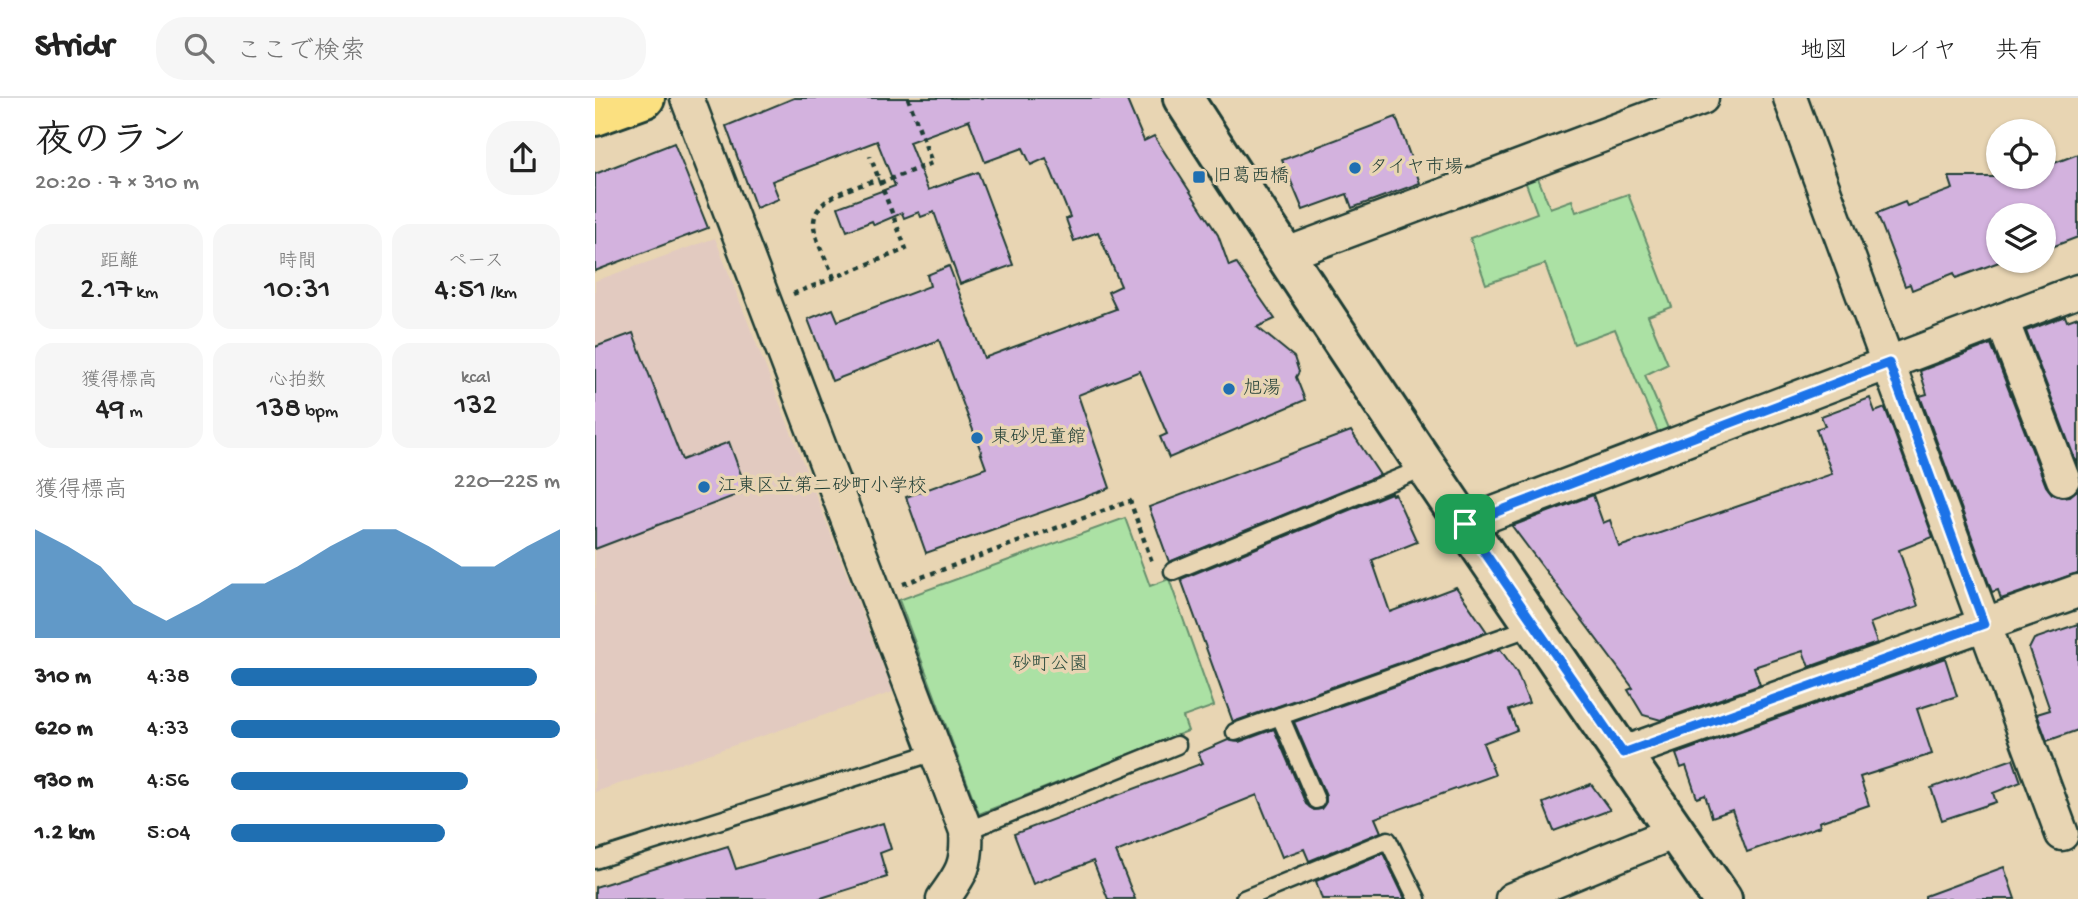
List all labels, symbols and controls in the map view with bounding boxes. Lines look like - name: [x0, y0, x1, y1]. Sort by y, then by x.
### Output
- search box: [156, 17, 646, 80]
- text: Stridr: [35, 29, 114, 67]
- icon: search: [180, 29, 218, 67]
- text: ここで検索: [236, 38, 366, 69]
- text: 地図: [1800, 38, 1848, 67]
- text: レイヤ: [1886, 38, 1957, 67]
- text: 共有: [1995, 38, 2043, 67]
- map controls: [1986, 119, 2056, 273]
- button: locate: [1986, 119, 2056, 189]
- button: share: [486, 121, 560, 195]
- text: 夜のラン: [35, 122, 187, 166]
- place label: タイヤ市場: [1369, 156, 1463, 180]
- marker: タイヤ市場: [1347, 160, 1363, 176]
- place label: 旧葛西橋: [1213, 165, 1289, 189]
- marker: 旧葛西橋: [1191, 169, 1207, 185]
- text: 20:20 · 7 × 310 m: [35, 170, 199, 197]
- button: layers: [1986, 203, 2056, 273]
- text: 距離: [100, 251, 138, 274]
- text: 時間: [278, 251, 317, 274]
- text: ペース: [448, 251, 504, 274]
- text: 2.17: [80, 274, 132, 309]
- text: 10:31: [264, 274, 331, 309]
- text: 4:51: [435, 274, 486, 309]
- text: km: [132, 282, 158, 305]
- text: /km: [486, 282, 517, 305]
- text: kcal: [461, 367, 491, 390]
- text: 獲得標高: [81, 370, 157, 393]
- text: 心拍数: [269, 370, 326, 393]
- place label: 旭湯: [1243, 378, 1281, 401]
- marker: 旭湯: [1221, 381, 1237, 397]
- text: 132: [455, 390, 497, 425]
- text: 49: [96, 393, 125, 428]
- text: 138: [257, 393, 301, 428]
- text: m: [125, 401, 143, 424]
- text: bpm: [301, 401, 338, 424]
- place label: 東砂児童館: [991, 426, 1086, 450]
- marker: 東砂児童館: [969, 430, 985, 446]
- text: 220–225 m: [454, 469, 560, 496]
- place label: 江東区立第二砂町小学校: [718, 475, 927, 499]
- text: 獲得標高: [35, 478, 127, 505]
- marker: 江東区立第二砂町小学校: [696, 479, 712, 495]
- pin: [1435, 494, 1495, 554]
- icon: arrive: [1446, 505, 1484, 543]
- park label: 砂町公園: [1012, 653, 1088, 677]
- text: 310 m: [35, 664, 91, 691]
- text: 4:38: [147, 664, 190, 691]
- text: 620 m: [35, 716, 93, 743]
- text: 4:33: [147, 716, 189, 743]
- text: 930 m: [35, 768, 93, 795]
- text: 4:56: [147, 768, 189, 795]
- text: 1.2 km: [35, 820, 95, 847]
- text: 5:04: [147, 820, 190, 847]

